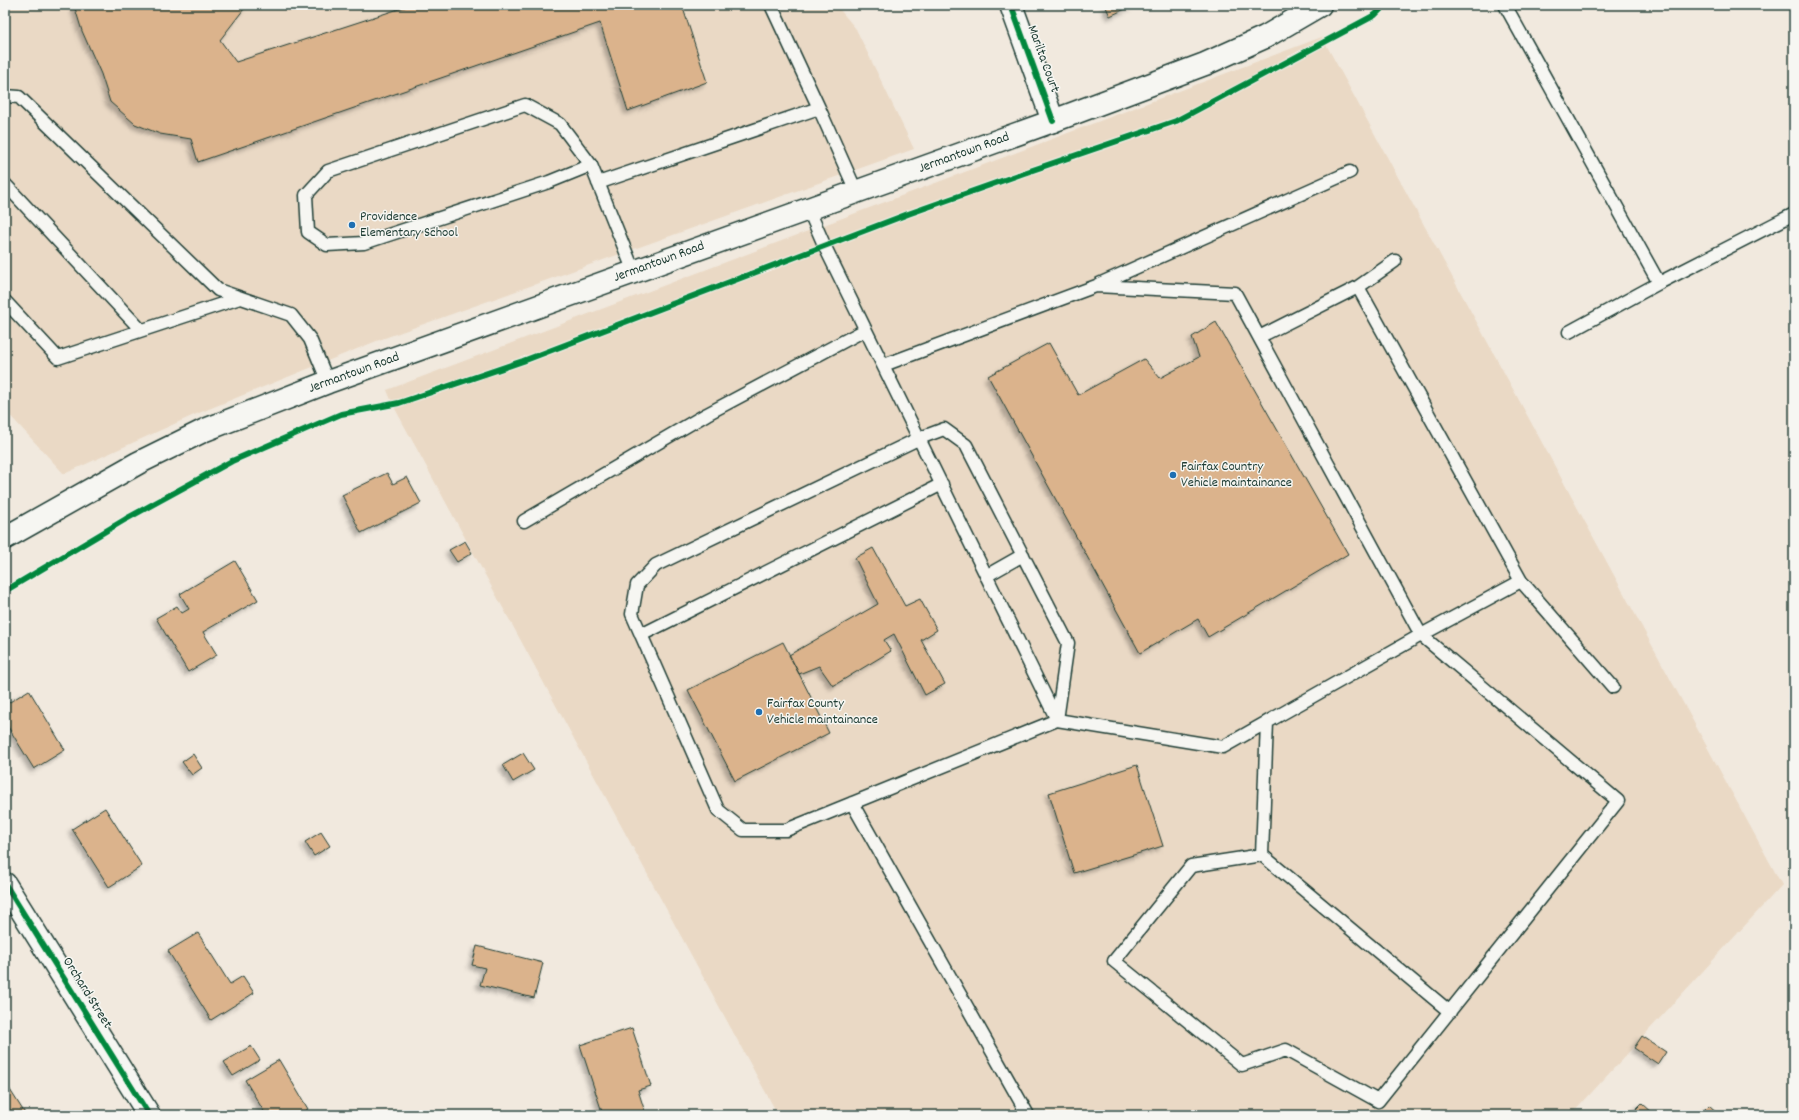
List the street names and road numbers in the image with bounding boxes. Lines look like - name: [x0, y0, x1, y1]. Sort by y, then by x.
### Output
- street label: Marilta Court: [1022, 23, 1064, 95]
- street label: Jermantown Road: [916, 127, 1012, 179]
- street label: Jermantown Road: [611, 236, 707, 288]
- street label: Jermantown Road: [306, 347, 402, 399]
- street label: Orchard Street: [57, 953, 117, 1033]

